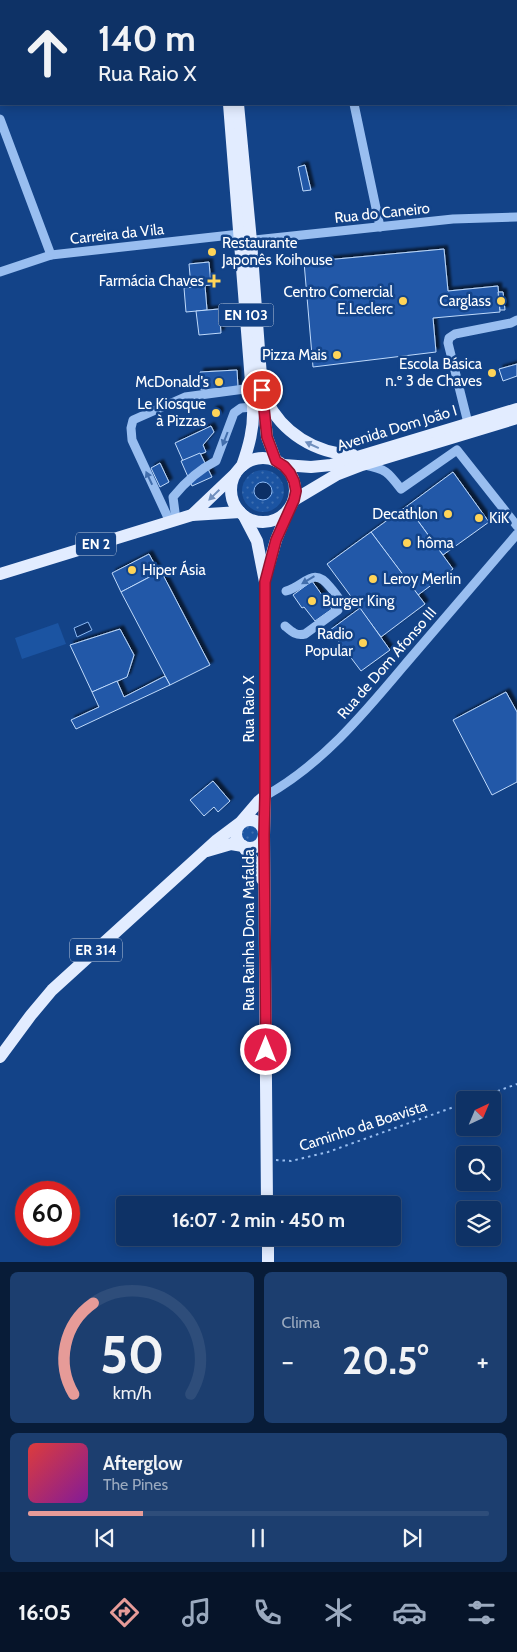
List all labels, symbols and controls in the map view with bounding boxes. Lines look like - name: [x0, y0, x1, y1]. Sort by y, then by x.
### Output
- text: 140 m: [98, 17, 196, 60]
- icon: ahead: [15, 20, 80, 85]
- text: Rua Raio X: [98, 60, 197, 87]
- street label: Rua do Caneiro: [333, 199, 431, 227]
- street label: Carreira da Vila: [69, 220, 166, 248]
- place label: Restaurante Japonês Koihouse: [221, 234, 333, 269]
- marker: Restaurante Japonês Koihouse: [206, 246, 218, 258]
- place label: Farmácia Chaves: [99, 272, 204, 290]
- marker: Farmácia Chaves: [208, 275, 220, 287]
- place label: Centro Comercial E.Leclerc: [283, 283, 393, 318]
- place label: Carglass: [439, 292, 491, 310]
- marker: Centro Comercial E.Leclerc: [397, 295, 409, 307]
- marker: Carglass: [495, 295, 507, 307]
- road number: EN 103: [218, 304, 274, 326]
- place label: Pizza Mais: [262, 346, 327, 364]
- marker: Pizza Mais: [331, 349, 343, 361]
- place label: Escola Básica n.º 3 de Chaves: [385, 355, 483, 390]
- marker: Escola Básica n.º 3 de Chaves: [486, 367, 498, 379]
- pin: [241, 369, 283, 411]
- place label: McDonald's: [135, 373, 209, 391]
- marker: McDonald's: [213, 376, 225, 388]
- icon: arrive: [248, 376, 276, 404]
- place label: Le Kiosque à Pizzas: [137, 395, 206, 430]
- street label: Avenida Dom João I: [335, 401, 459, 455]
- marker: Le Kiosque à Pizzas: [210, 407, 222, 419]
- one-way arrow: [220, 432, 228, 446]
- one-way arrow: [305, 441, 319, 449]
- one-way arrow: [145, 471, 153, 485]
- one-way arrow: [208, 489, 220, 501]
- place label: Decathlon: [372, 505, 438, 523]
- marker: Decathlon: [442, 508, 454, 520]
- place label: KiK: [489, 509, 510, 527]
- marker: KiK: [473, 512, 485, 524]
- road number: EN 2: [76, 532, 116, 556]
- place label: hôma: [417, 534, 455, 552]
- marker: hôma: [401, 537, 413, 549]
- place label: Hiper Ásia: [142, 560, 206, 579]
- marker: Hiper Ásia: [126, 564, 138, 576]
- place label: Leroy Merlin: [383, 570, 461, 588]
- marker: Leroy Merlin: [367, 573, 379, 585]
- one-way arrow: [302, 576, 315, 585]
- place label: Burger King: [322, 592, 395, 610]
- marker: Burger King: [306, 595, 318, 607]
- street label: Rua de Dom Afonso III: [334, 603, 440, 723]
- place label: Radio Popular: [305, 625, 353, 660]
- marker: Radio Popular: [357, 637, 369, 649]
- street label: Rua Raio X: [240, 675, 258, 743]
- street label: Rua Rainha Dona Mafalda: [240, 848, 258, 1011]
- road number: ER 314: [70, 938, 122, 962]
- position arrow: [239, 1023, 291, 1075]
- north arrow: [456, 1091, 501, 1136]
- map controls: [456, 1091, 501, 1246]
- street label: Caminho da Boavista: [297, 1097, 430, 1155]
- button: search: [456, 1146, 501, 1191]
- speed limit sign: 60: [15, 1181, 80, 1246]
- button: layers: [456, 1201, 501, 1246]
- text: 16:07 · 2 min · 450 m: [172, 1209, 345, 1232]
- text: Clima: [282, 1313, 320, 1332]
- text: 50: [99, 1323, 164, 1386]
- text: 20.5°: [342, 1337, 428, 1384]
- text: −: [282, 1344, 294, 1378]
- text: +: [477, 1344, 489, 1378]
- text: km/h: [112, 1382, 151, 1403]
- text: Afterglow: [103, 1452, 183, 1475]
- text: The Pines: [103, 1475, 168, 1494]
- icon: previous: [91, 1524, 119, 1552]
- icon: pause: [244, 1524, 272, 1552]
- icon: next: [398, 1524, 426, 1552]
- icon: directions: [107, 1595, 142, 1630]
- icon: music: [179, 1595, 214, 1630]
- icon: phone: [250, 1595, 285, 1630]
- icon: climate: [321, 1595, 356, 1630]
- icon: car: [392, 1595, 427, 1630]
- icon: filters: [464, 1595, 499, 1630]
- text: 16:05: [18, 1599, 71, 1626]

